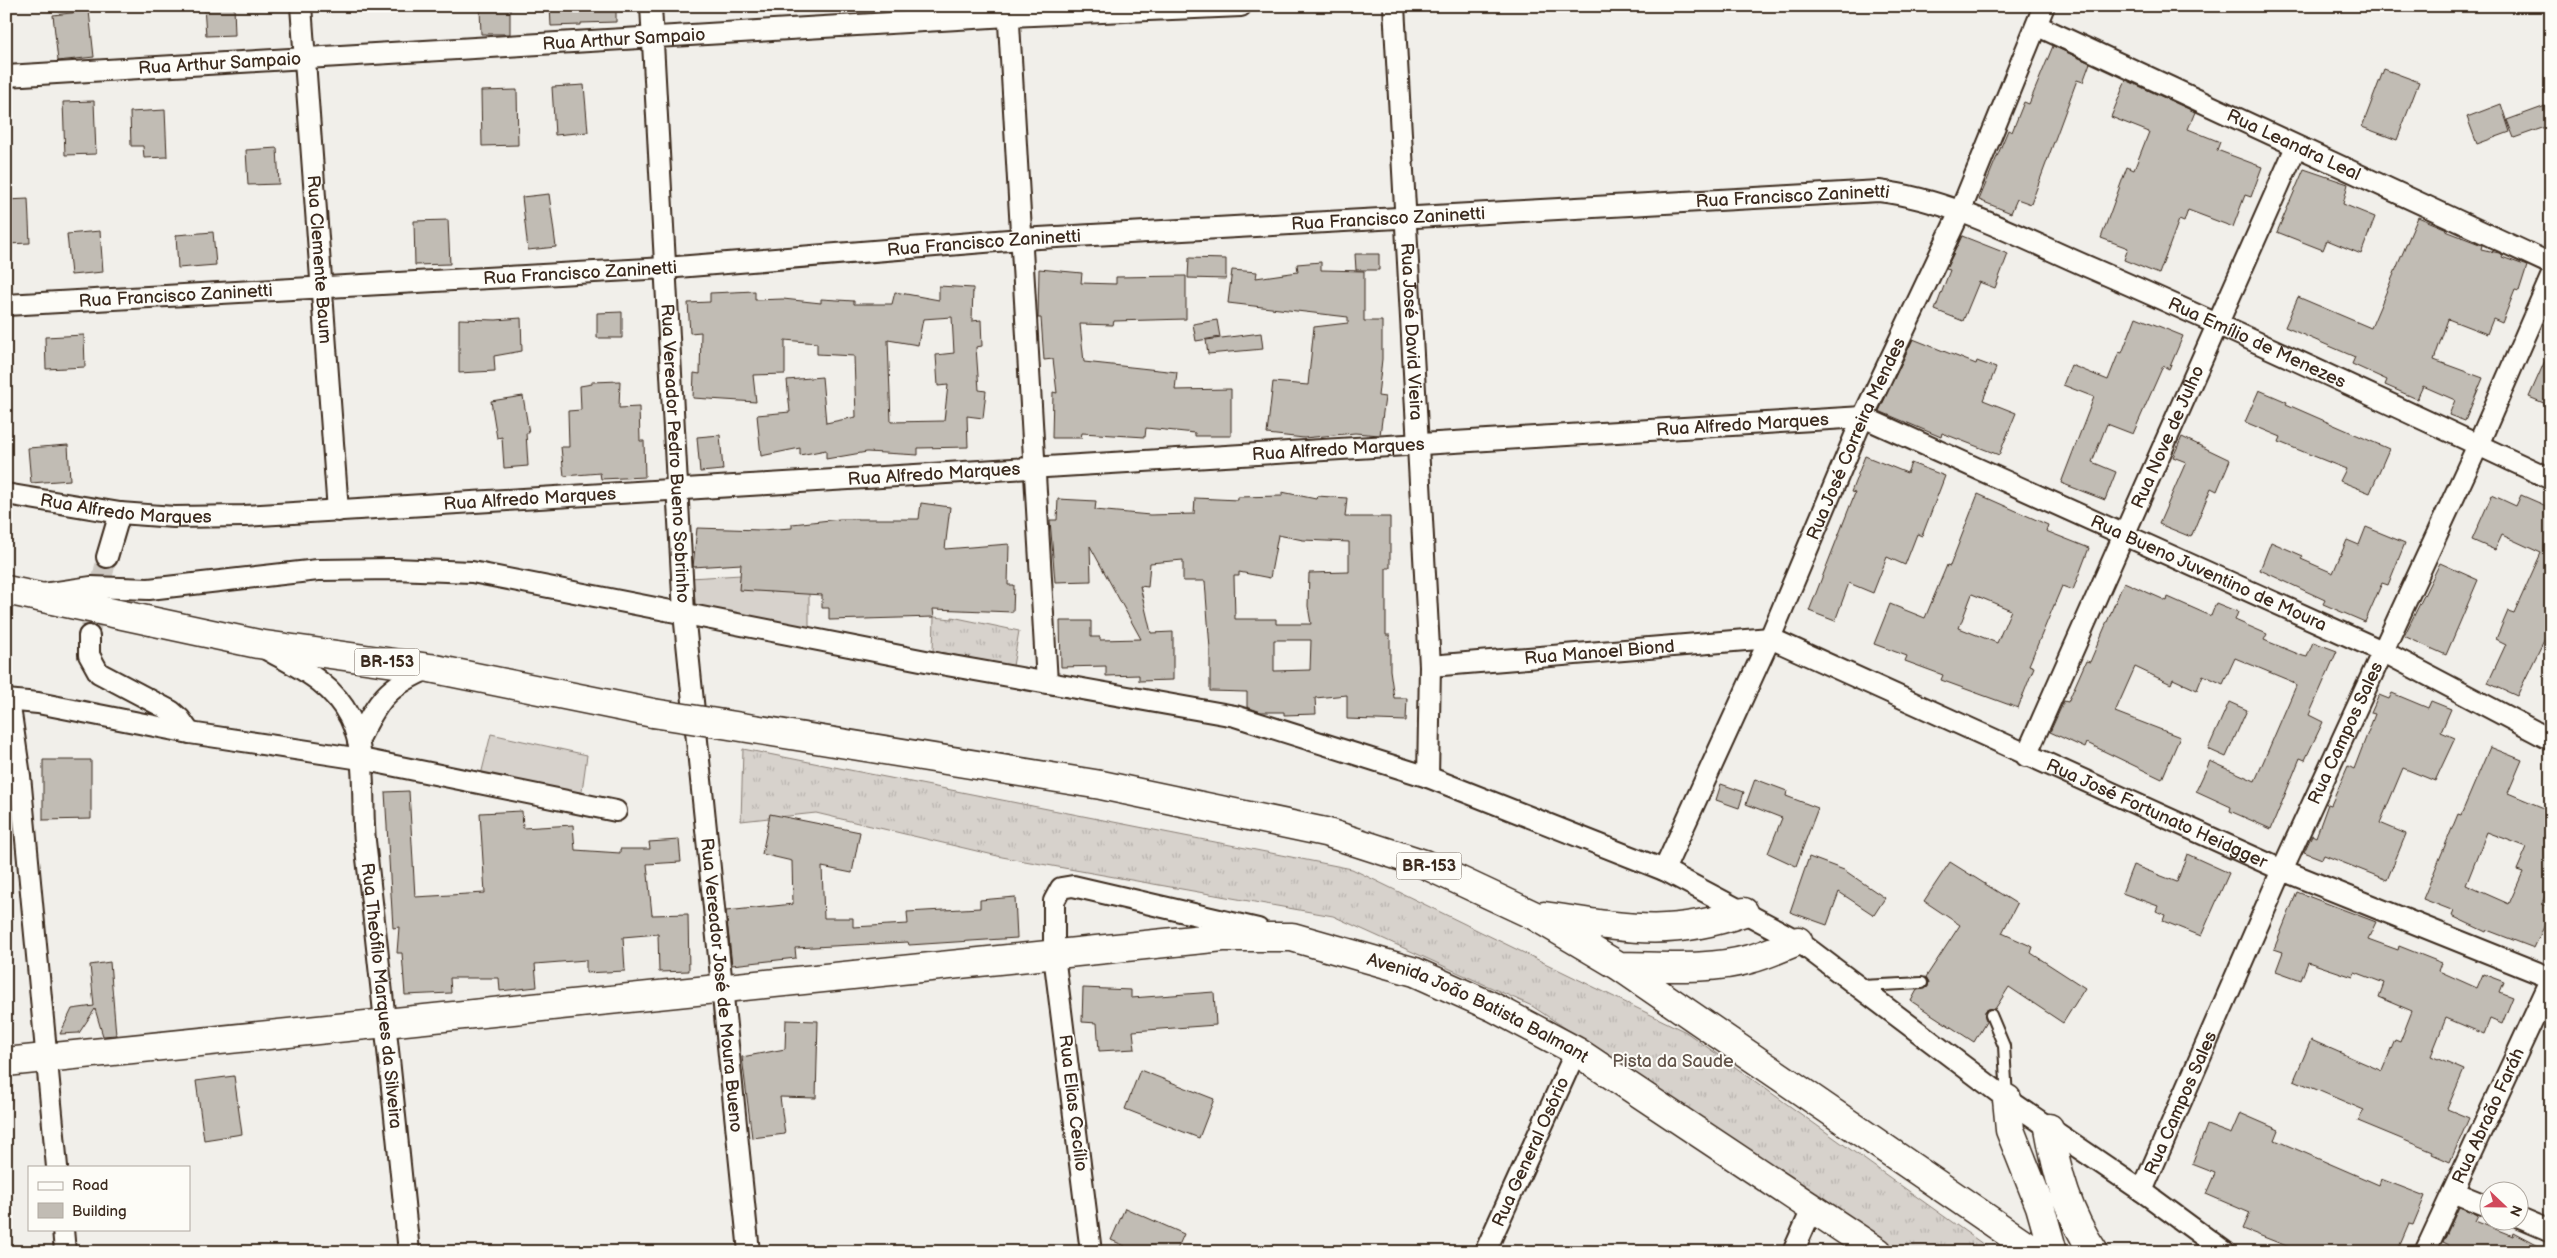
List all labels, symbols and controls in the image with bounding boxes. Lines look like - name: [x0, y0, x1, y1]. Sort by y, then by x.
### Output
- street label: Rua Arthur Sampaio: [542, 24, 706, 54]
- street label: Rua Arthur Sampaio: [138, 48, 302, 79]
- street label: Rua Leandra Leal: [2224, 105, 2364, 185]
- street label: Rua Clemente Baum: [303, 174, 336, 344]
- street label: Rua Francisco Zaninetti: [1695, 180, 1891, 212]
- street label: Rua Francisco Zaninetti: [1291, 203, 1486, 234]
- street label: Rua Francisco Zaninetti: [886, 225, 1081, 260]
- street label: Rua José David Vieira: [1396, 242, 1427, 421]
- street label: Rua Francisco Zaninetti: [483, 257, 678, 289]
- street label: Rua Francisco Zaninetti: [78, 280, 273, 311]
- street label: Rua Emílio de Menezes: [2165, 293, 2349, 392]
- street label: Rua Vereador Pedro Bueno Sobrinho: [657, 303, 694, 604]
- street label: Rua José Correira Mendes: [1802, 334, 1910, 543]
- street label: Rua Nove de Julho: [2127, 362, 2208, 512]
- street label: Rua Alfredo Marques: [1656, 409, 1829, 440]
- street label: Rua Alfredo Marques: [1251, 433, 1425, 465]
- street label: Rua Alfredo Marques: [847, 458, 1021, 490]
- street label: Rua Alfredo Marques: [443, 483, 617, 514]
- street label: Rua Alfredo Marques: [38, 489, 212, 528]
- street label: Rua Bueno Juventino de Moura: [2087, 511, 2330, 635]
- street label: Rua Manoel Biond: [1523, 635, 1675, 669]
- road number: BR-153: [354, 649, 420, 676]
- street label: Rua Campos Sales: [2303, 658, 2387, 808]
- street label: Rua José Fortunato Heidgger: [2043, 754, 2271, 873]
- street label: Rua Vereador José de Moura Bueno: [696, 837, 747, 1133]
- road number: BR-153: [1396, 852, 1462, 879]
- street label: Rua Theófilo Marques da Silveira: [357, 862, 407, 1130]
- street label: Avenida João Batista Balmant: [1365, 948, 1593, 1067]
- street label: Rua Campos Sales: [2140, 1028, 2221, 1178]
- street label: Rua Elias Cecílio: [1054, 1033, 1092, 1173]
- street label: Rua Abraão Faráh: [2448, 1045, 2529, 1187]
- park label: Pista da Saude: [1612, 1051, 1734, 1072]
- street label: Rua General Osório: [1487, 1074, 1573, 1230]
- legend: [28, 1166, 190, 1230]
- text: Road: [72, 1176, 108, 1195]
- north arrow: [2480, 1180, 2530, 1230]
- text: Building: [72, 1202, 127, 1221]
- text: N: [2506, 1203, 2525, 1219]

